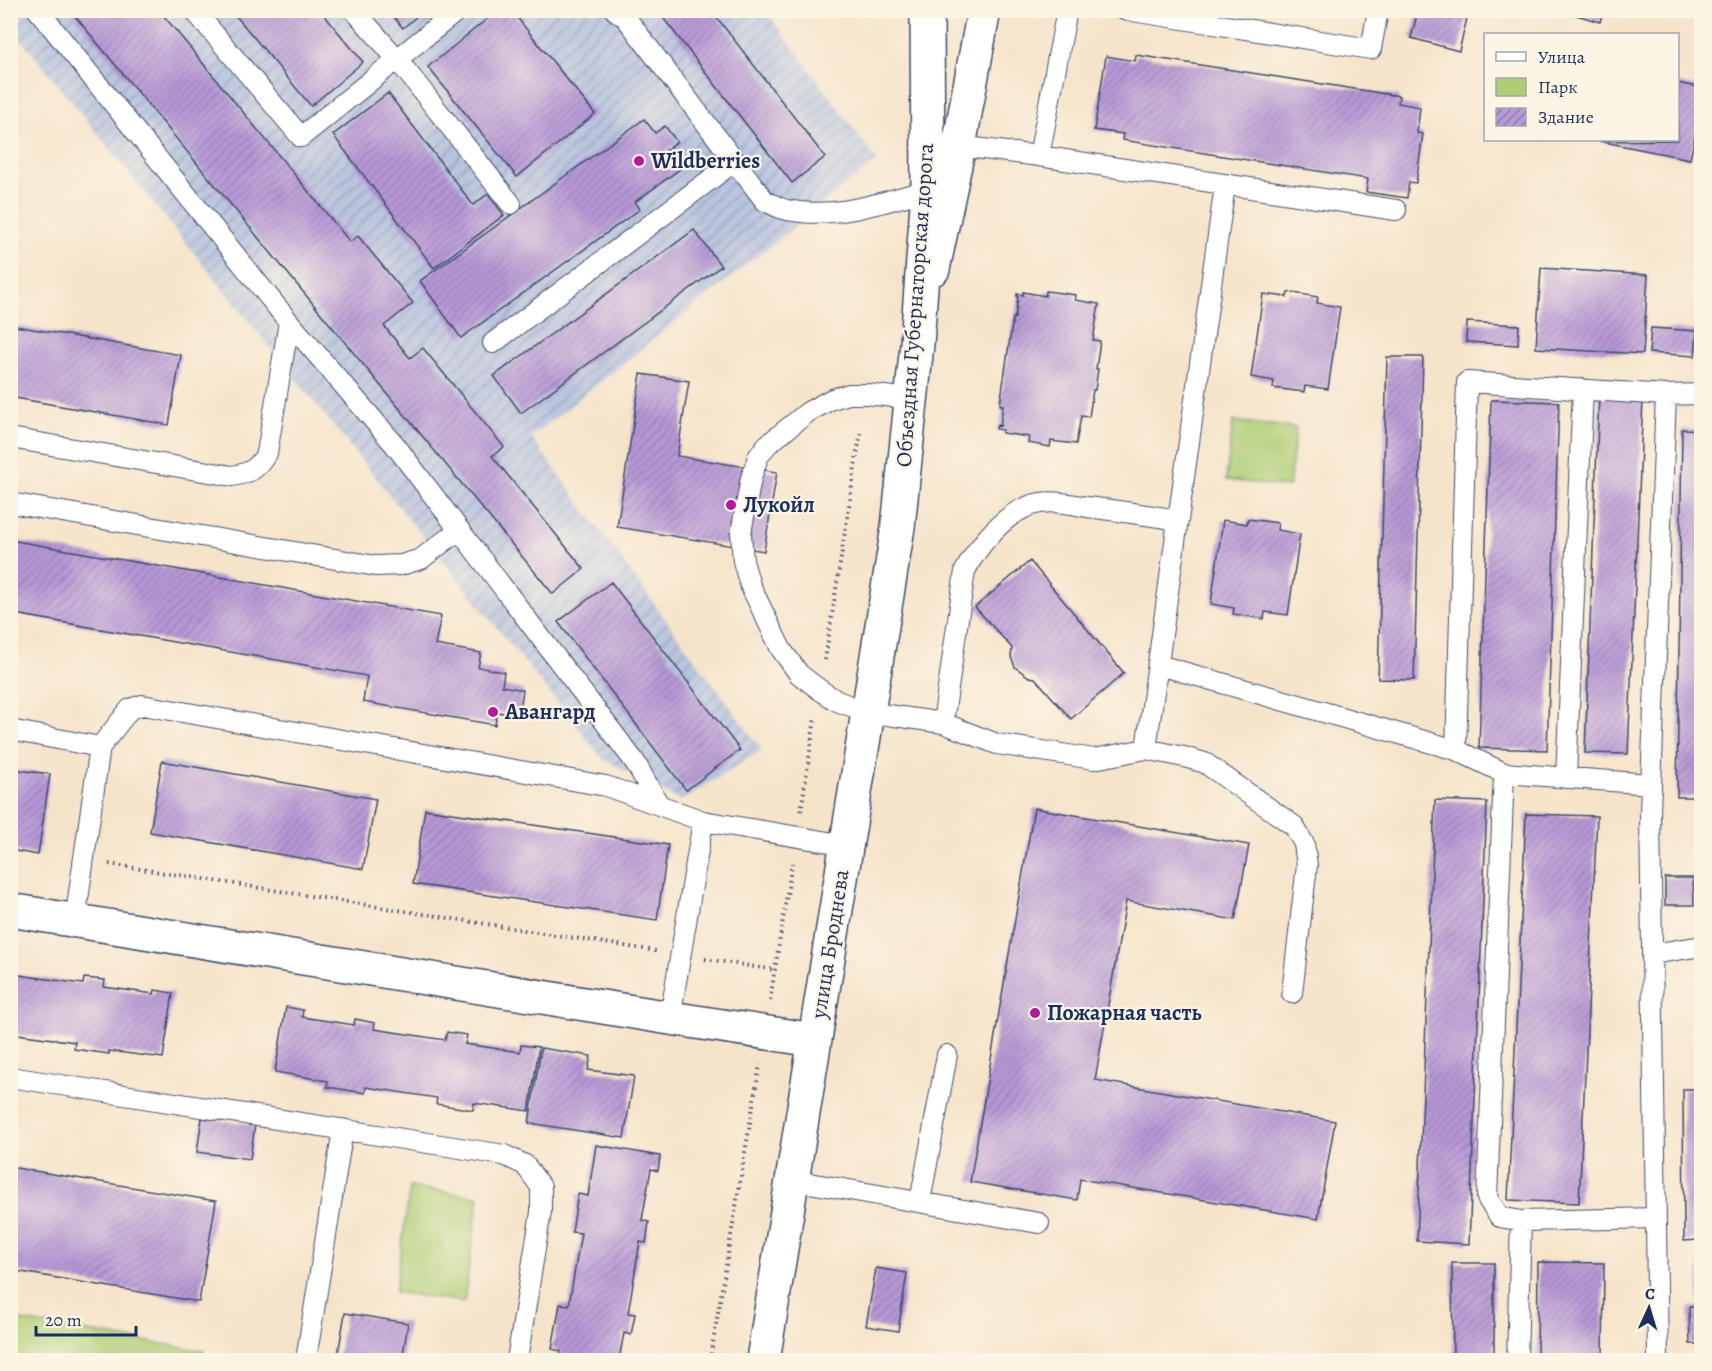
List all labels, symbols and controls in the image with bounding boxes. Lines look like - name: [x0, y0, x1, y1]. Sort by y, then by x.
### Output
- legend: [1484, 33, 1679, 141]
- text: Улица: [1538, 45, 1586, 69]
- text: Парк: [1538, 75, 1578, 99]
- text: Здание: [1538, 105, 1594, 129]
- street label: Объездная Губернаторская дорога: [889, 141, 941, 468]
- place label: Wildberries: [650, 146, 760, 176]
- marker: Wildberries: [632, 154, 646, 168]
- place label: Лукойл: [743, 490, 815, 520]
- marker: Лукойл: [724, 498, 738, 512]
- place label: Авангард: [504, 697, 596, 727]
- marker: Авангард: [486, 705, 500, 719]
- street label: улица Броднева: [803, 866, 857, 1022]
- place label: Пожарная часть: [1047, 998, 1202, 1028]
- marker: Пожарная часть: [1028, 1006, 1042, 1020]
- north arrow: [1619, 1278, 1679, 1338]
- text: С: [1644, 1283, 1656, 1305]
- scale bar: [36, 1299, 136, 1337]
- text: 20 m: [45, 1308, 82, 1332]

